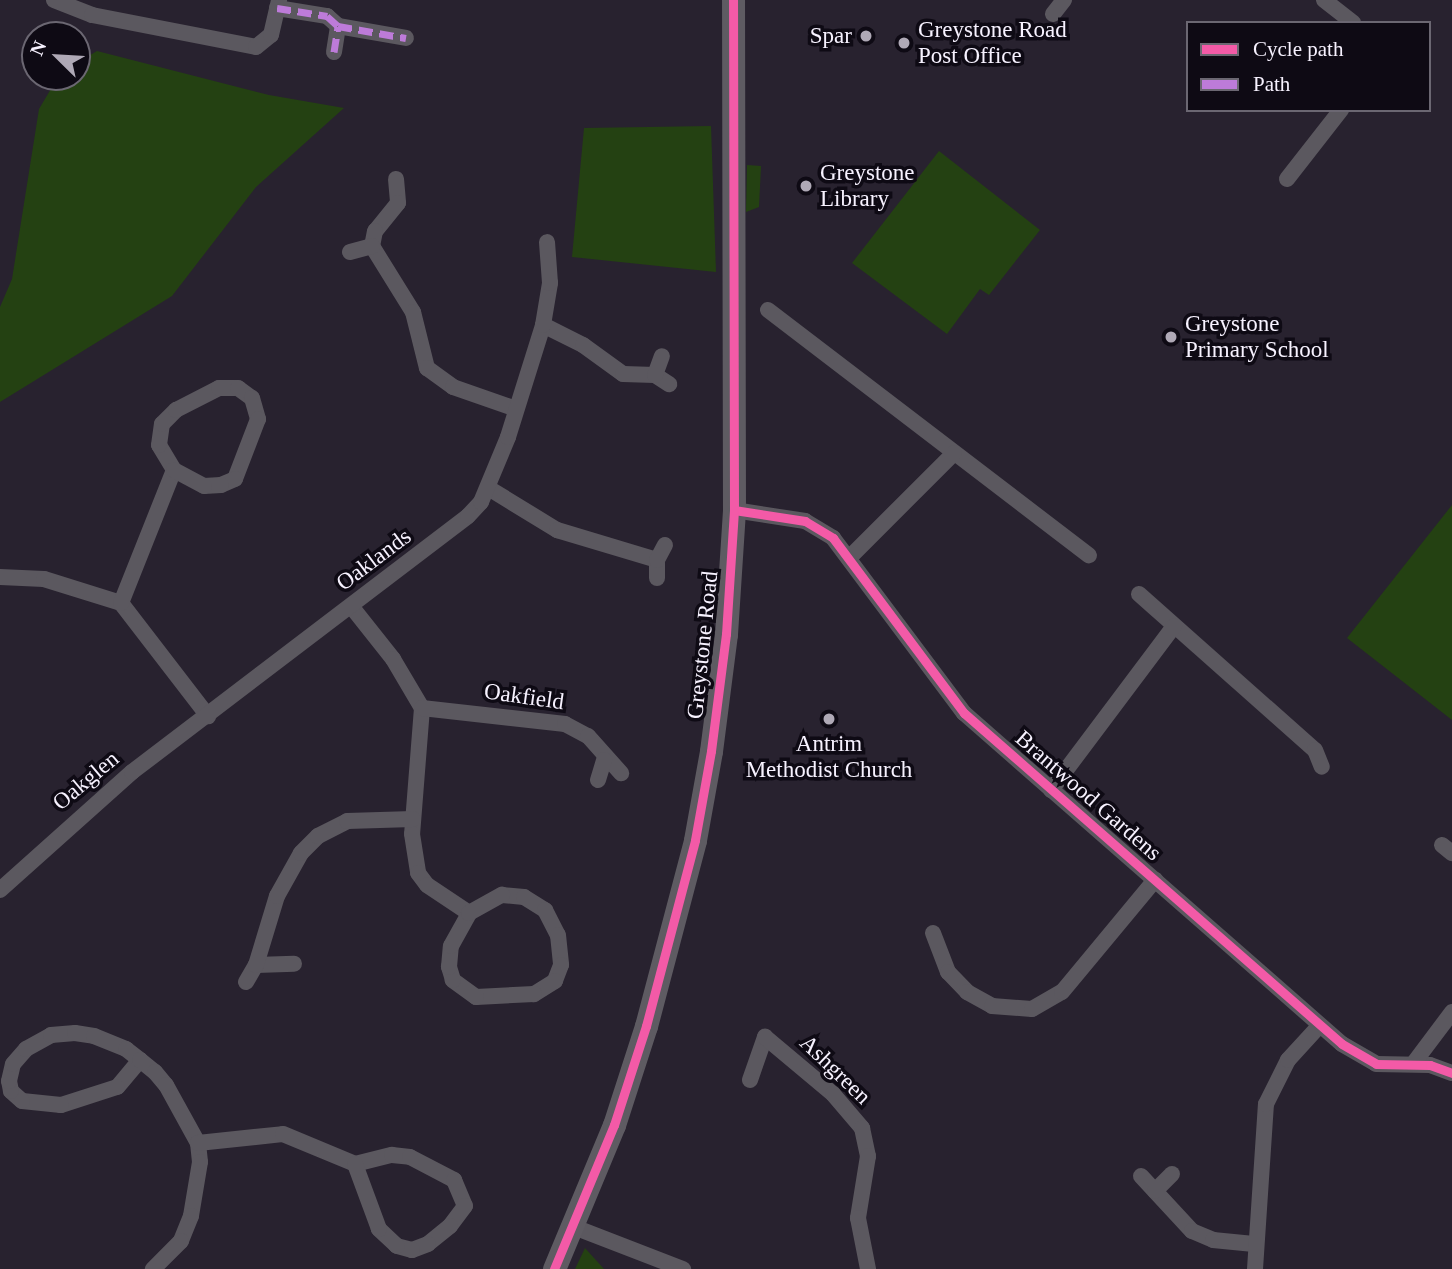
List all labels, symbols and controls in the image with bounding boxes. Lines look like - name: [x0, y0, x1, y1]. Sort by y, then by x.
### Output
- place label: Greystone Road Post Office: [918, 16, 1067, 70]
- north arrow: [21, 21, 91, 91]
- legend: [1186, 21, 1431, 112]
- place label: Spar: [810, 22, 852, 50]
- marker: Spar: [858, 28, 874, 44]
- marker: Greystone Road Post Office: [896, 35, 912, 51]
- text: Cycle path: [1253, 37, 1343, 61]
- text: N: [26, 38, 51, 59]
- text: Path: [1253, 72, 1290, 96]
- place label: Greystone Library: [820, 159, 915, 213]
- marker: Greystone Library: [798, 178, 814, 194]
- place label: Greystone Primary School: [1185, 310, 1329, 364]
- marker: Greystone Primary School: [1163, 329, 1179, 345]
- street label: Oaklands: [331, 523, 417, 597]
- street label: Greystone Road: [681, 570, 725, 720]
- street label: Oakfield: [482, 678, 566, 716]
- marker: Antrim Methodist Church: [821, 711, 837, 727]
- street label: Brantwood Gardens: [1009, 725, 1167, 867]
- place label: Antrim Methodist Church: [746, 730, 912, 784]
- street label: Oakglen: [47, 745, 125, 817]
- street label: Ashgreen: [794, 1029, 876, 1111]

